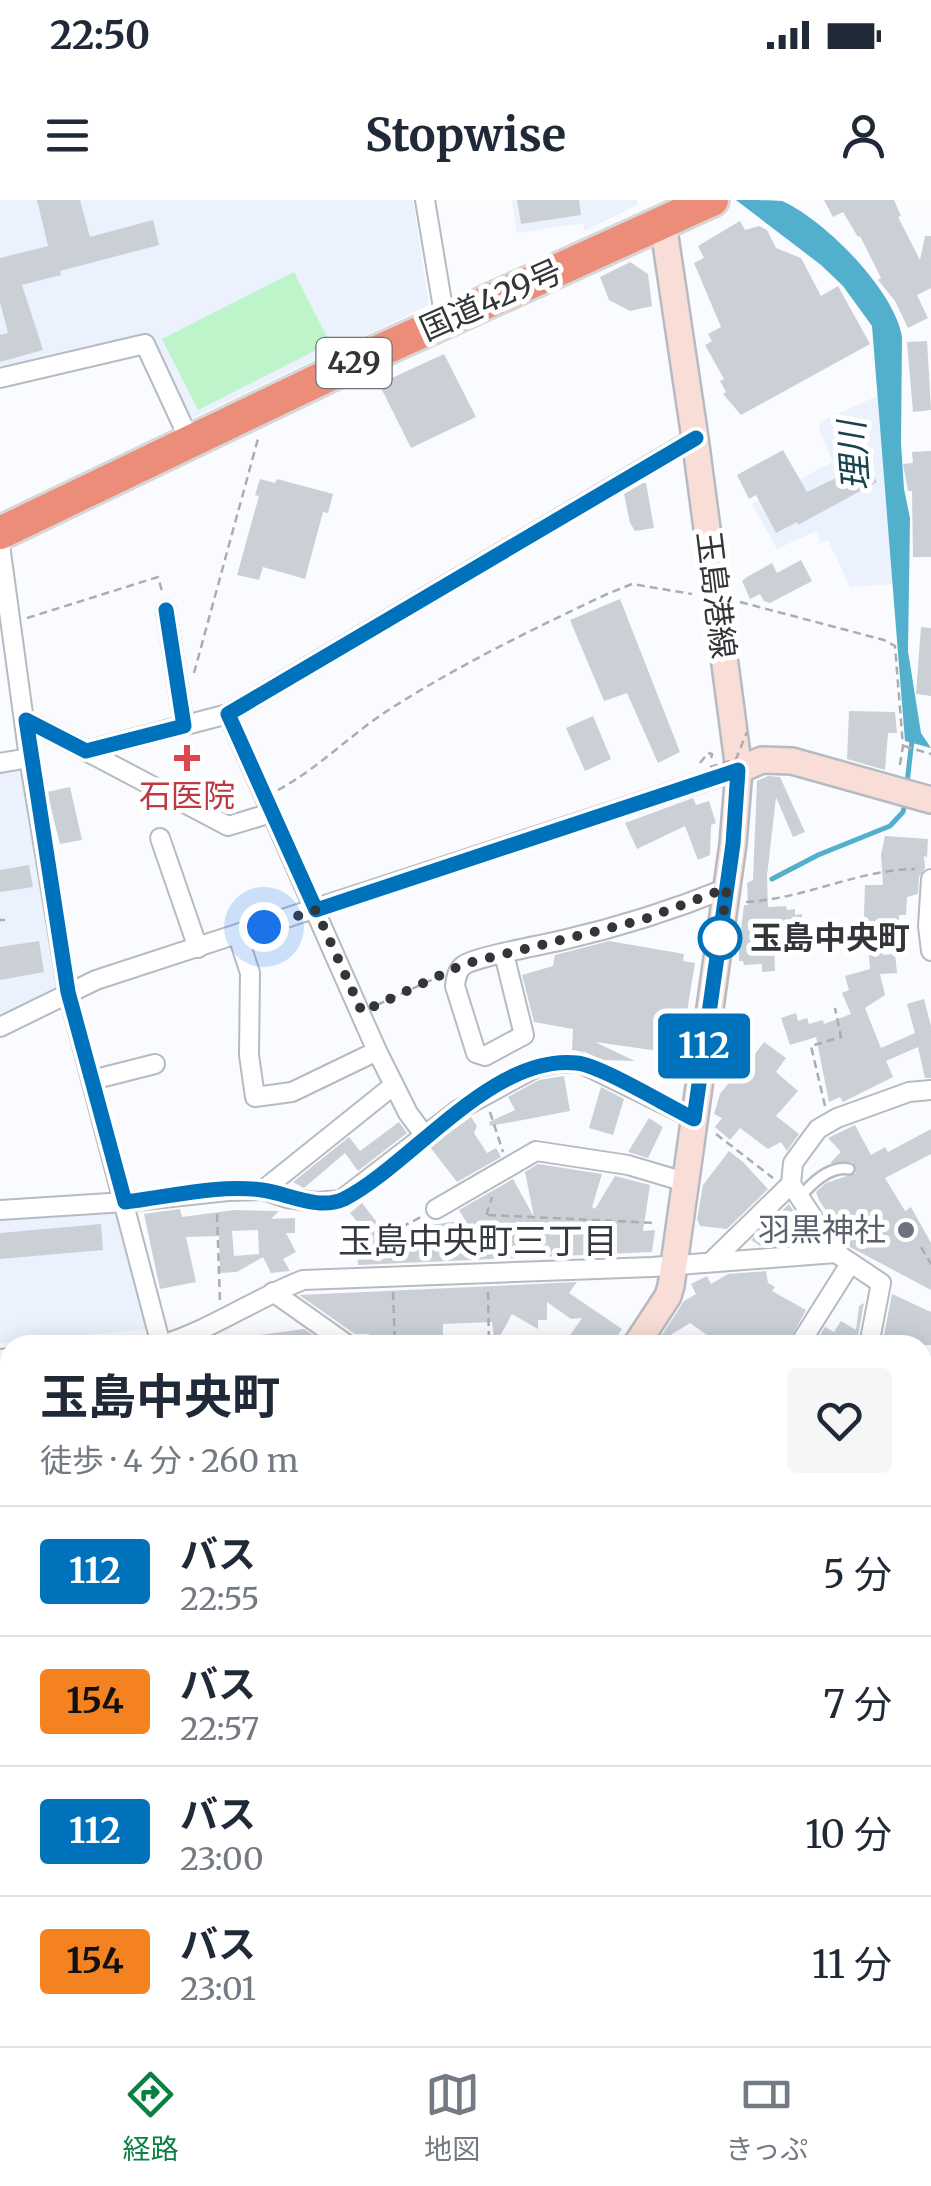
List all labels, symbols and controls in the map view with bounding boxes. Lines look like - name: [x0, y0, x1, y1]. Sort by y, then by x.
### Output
- text: 22:50: [50, 12, 150, 59]
- text: Stopwise: [365, 107, 566, 163]
- icon: menu: [40, 108, 95, 163]
- icon: person: [836, 108, 891, 163]
- street label: 国道429号: [414, 251, 568, 349]
- road number: 429: [316, 338, 392, 388]
- water label: 理川: [829, 416, 878, 492]
- street label: 玉島港線: [688, 529, 744, 661]
- marker: 石医院: [174, 745, 200, 771]
- place label: 石医院: [139, 776, 235, 816]
- your location: [239, 902, 289, 952]
- marker: 玉島中央町: [699, 917, 741, 959]
- place label: 玉島中央町: [750, 918, 910, 958]
- line badge: 112: [646, 1014, 762, 1078]
- text: 112: [678, 1024, 730, 1068]
- place label: 羽黒神社: [758, 1210, 886, 1250]
- district label: 玉島中央町三丁目: [338, 1219, 618, 1263]
- marker: 羽黒神社: [895, 1219, 917, 1241]
- text: 玉島中央町: [40, 1367, 280, 1427]
- button: heart: [787, 1368, 892, 1473]
- text: 徒歩 · 4 分 · 260 m: [40, 1441, 298, 1481]
- text: バス: [180, 1531, 256, 1578]
- text: 112: [69, 1549, 121, 1593]
- text: 5 分: [823, 1551, 892, 1598]
- text: 22:55: [180, 1579, 259, 1619]
- text: バス: [180, 1661, 256, 1708]
- text: 154: [66, 1679, 124, 1723]
- text: 7 分: [823, 1681, 892, 1728]
- text: 22:57: [180, 1709, 259, 1749]
- text: バス: [180, 1791, 256, 1838]
- text: 112: [69, 1809, 121, 1853]
- text: 10 分: [805, 1811, 892, 1858]
- text: 23:00: [180, 1839, 264, 1879]
- text: バス: [180, 1921, 256, 1968]
- text: 154: [66, 1939, 124, 1983]
- text: 11 分: [812, 1941, 892, 1988]
- text: 23:01: [180, 1969, 256, 2009]
- tab: 経路: [123, 2067, 179, 2167]
- tab: 地図: [424, 2067, 480, 2167]
- tab: きっぷ: [725, 2067, 808, 2167]

